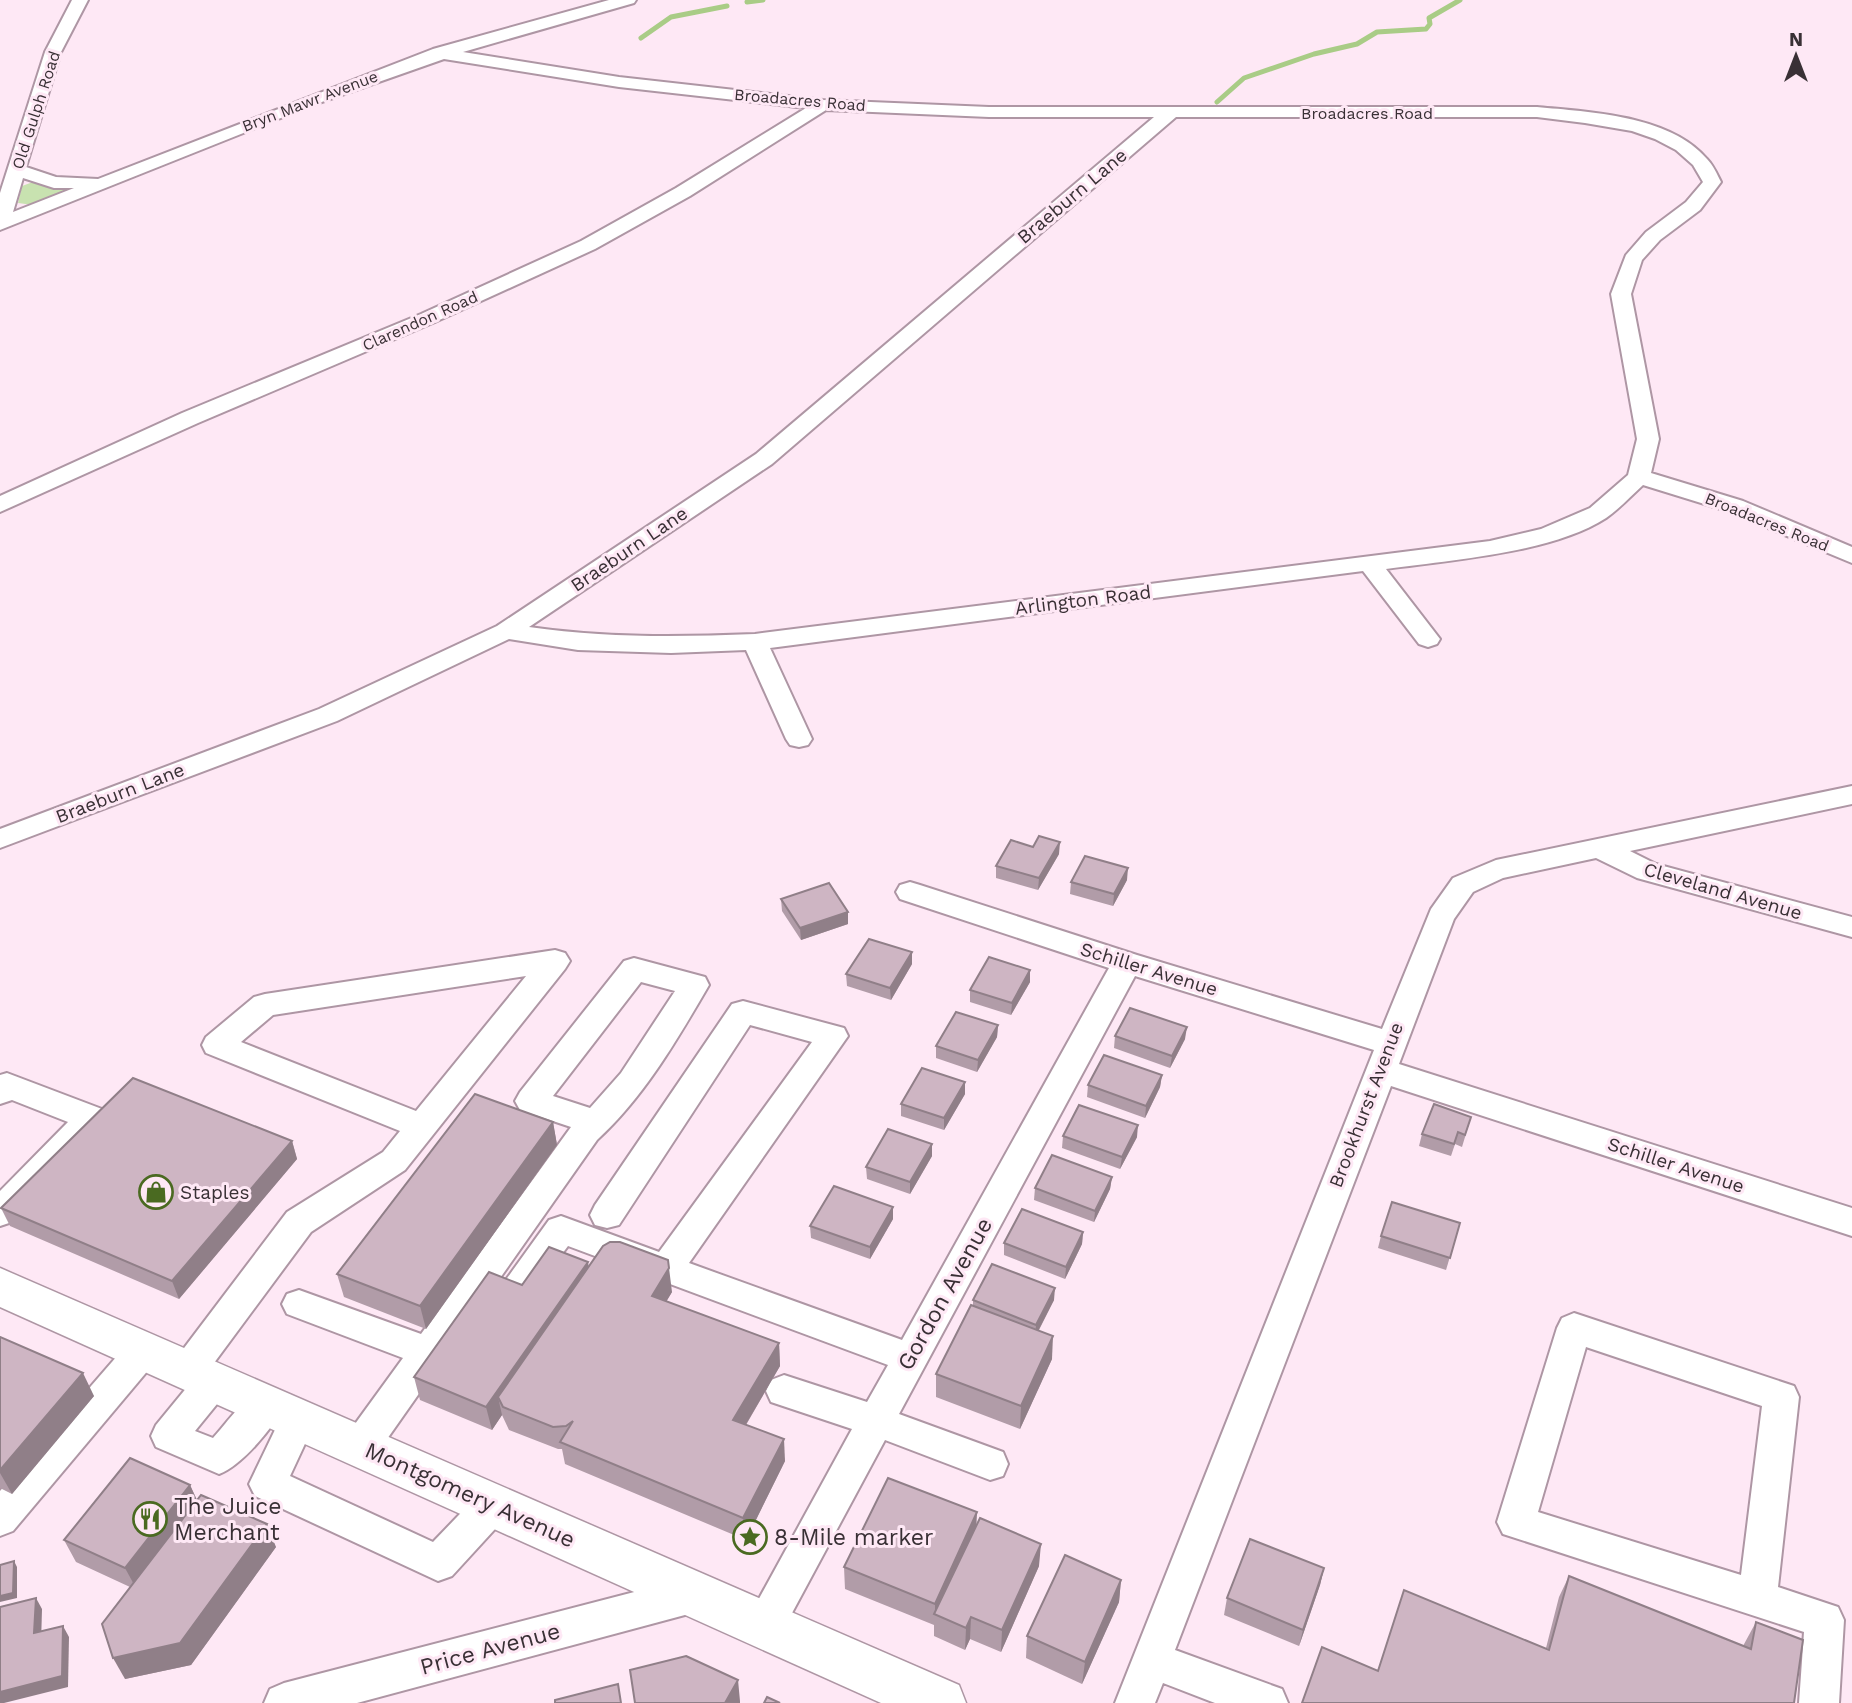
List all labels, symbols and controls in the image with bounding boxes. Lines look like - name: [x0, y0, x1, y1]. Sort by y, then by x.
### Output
- north arrow: [1761, 21, 1831, 91]
- text: N: [1789, 28, 1803, 51]
- street label: Old Gulph Road: [8, 49, 64, 171]
- street label: Bryn Mawr Avenue: [239, 66, 381, 136]
- street label: Broadacres Road: [733, 85, 867, 115]
- street label: Broadacres Road: [1301, 104, 1433, 123]
- street label: Braeburn Lane: [1012, 143, 1132, 249]
- street label: Clarendon Road: [359, 287, 481, 355]
- street label: Broadacres Road: [1702, 488, 1832, 556]
- street label: Braeburn Lane: [566, 501, 692, 597]
- street label: Arlington Road: [1014, 580, 1152, 620]
- street label: Braeburn Lane: [52, 758, 188, 828]
- street label: Cleveland Avenue: [1641, 857, 1805, 925]
- street label: Schiller Avenue: [1078, 937, 1220, 1001]
- street label: Brookhurst Avenue: [1324, 1019, 1408, 1191]
- street label: Schiller Avenue: [1605, 1132, 1747, 1198]
- shop icon: Staples: [137, 1173, 175, 1211]
- place label: Staples: [180, 1181, 250, 1204]
- street label: Gordon Avenue: [892, 1213, 998, 1375]
- street label: Montgomery Avenue: [361, 1436, 579, 1554]
- place label: The Juice Merchant: [174, 1493, 282, 1546]
- restaurant icon: The Juice Merchant: [131, 1500, 169, 1538]
- place icon: 8-Mile marker: [731, 1518, 769, 1556]
- place label: 8-Mile marker: [774, 1524, 933, 1551]
- street label: Price Avenue: [417, 1617, 563, 1681]

